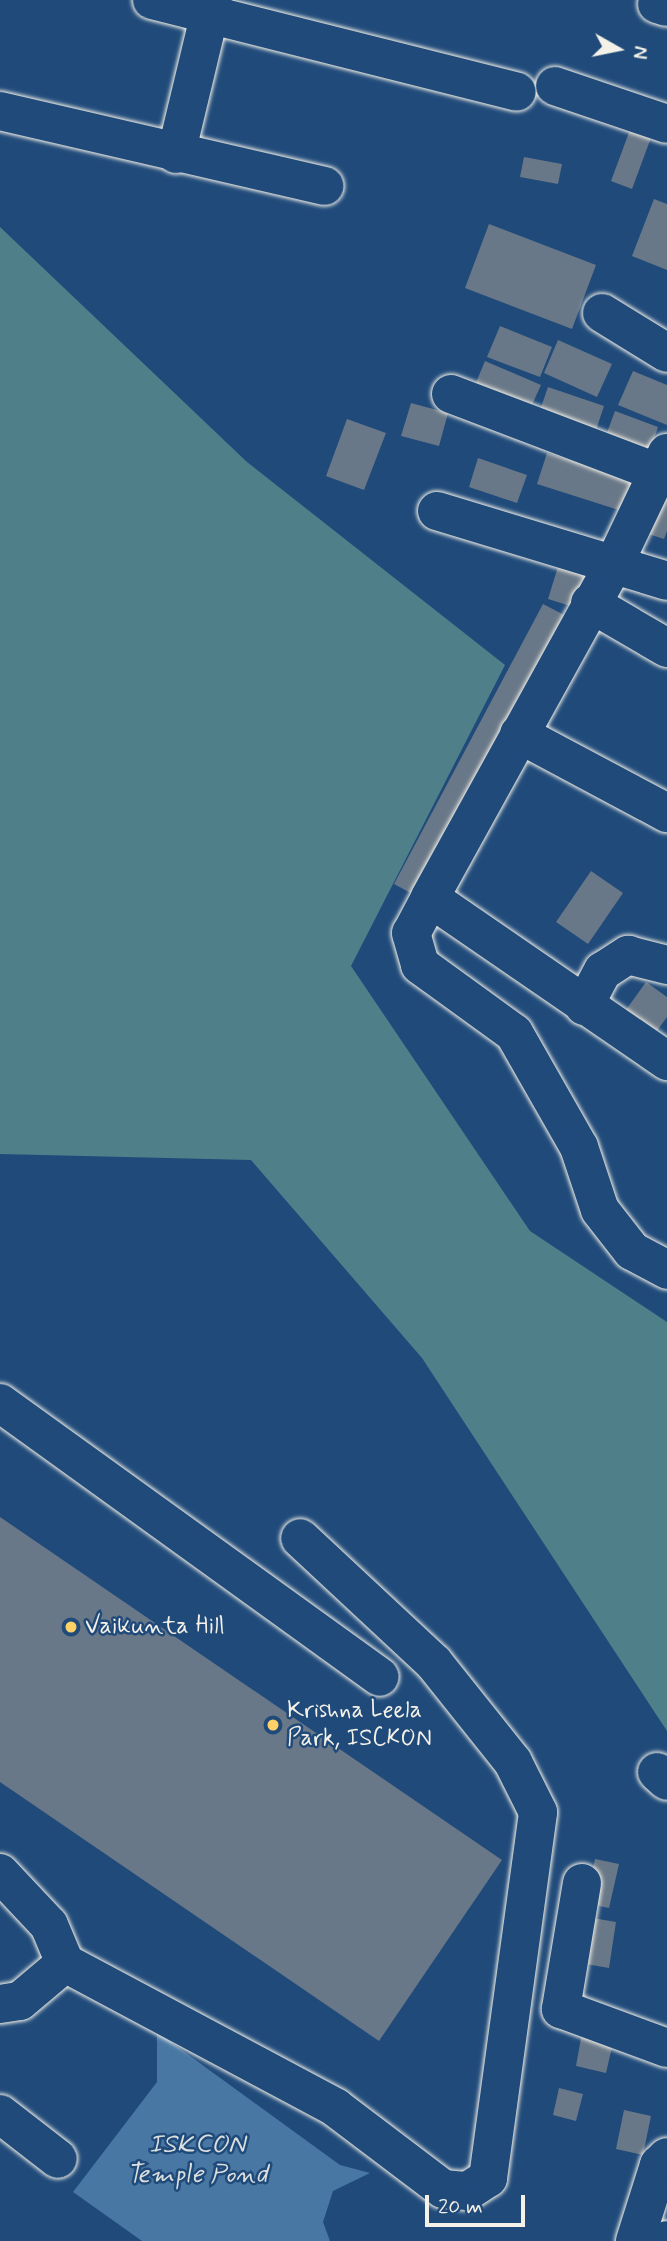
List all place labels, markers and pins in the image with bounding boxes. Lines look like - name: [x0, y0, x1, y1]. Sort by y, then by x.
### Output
- place label: Vaikunta Hill: [85, 1613, 227, 1641]
- marker: Vaikunta Hill: [63, 1619, 79, 1635]
- place label: Krishna Leela Park, ISCKON: [287, 1697, 432, 1753]
- marker: Krishna Leela Park, ISCKON: [265, 1717, 281, 1733]

